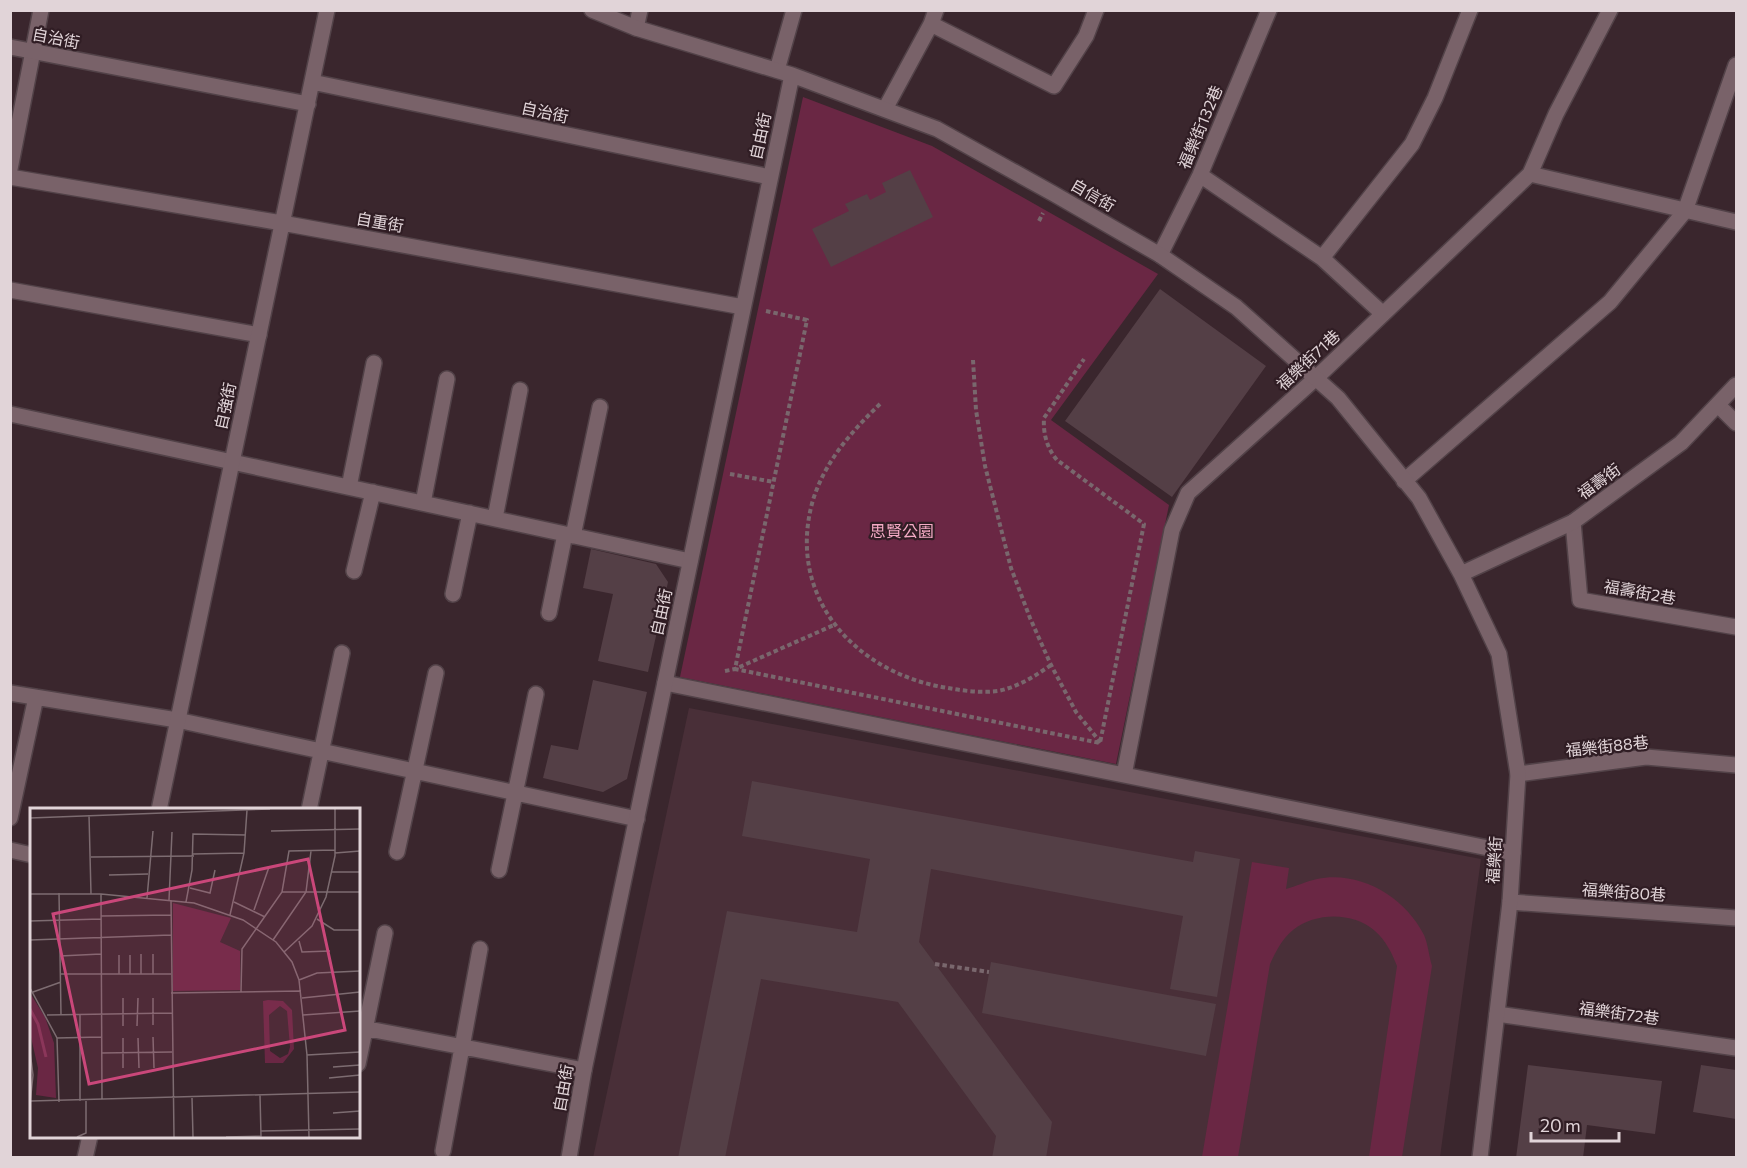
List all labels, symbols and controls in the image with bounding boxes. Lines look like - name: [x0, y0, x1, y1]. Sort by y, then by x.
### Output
- street label: 自治街: [31, 24, 81, 51]
- street label: 福樂街132巷: [1173, 82, 1226, 171]
- street label: 自治街: [520, 97, 571, 126]
- street label: 自由街: [745, 110, 774, 161]
- street label: 自信街: [1068, 174, 1119, 215]
- street label: 自重街: [355, 208, 405, 235]
- street label: 福樂街71巷: [1272, 326, 1343, 394]
- street label: 自強街: [210, 380, 239, 431]
- street label: 福壽街: [1574, 459, 1624, 502]
- park label: 思賢公園: [870, 521, 934, 540]
- street label: 福壽街2巷: [1603, 576, 1678, 607]
- street label: 自由街: [646, 586, 675, 637]
- street label: 福樂街88巷: [1564, 732, 1649, 759]
- inset map: [30, 808, 360, 1138]
- street label: 福樂街: [1482, 835, 1505, 885]
- street label: 福樂街80巷: [1581, 879, 1667, 904]
- street label: 福樂街72巷: [1577, 997, 1661, 1028]
- street label: 自由街: [549, 1063, 576, 1113]
- scale bar: [1531, 1105, 1620, 1143]
- text: 20 m: [1540, 1114, 1581, 1136]

